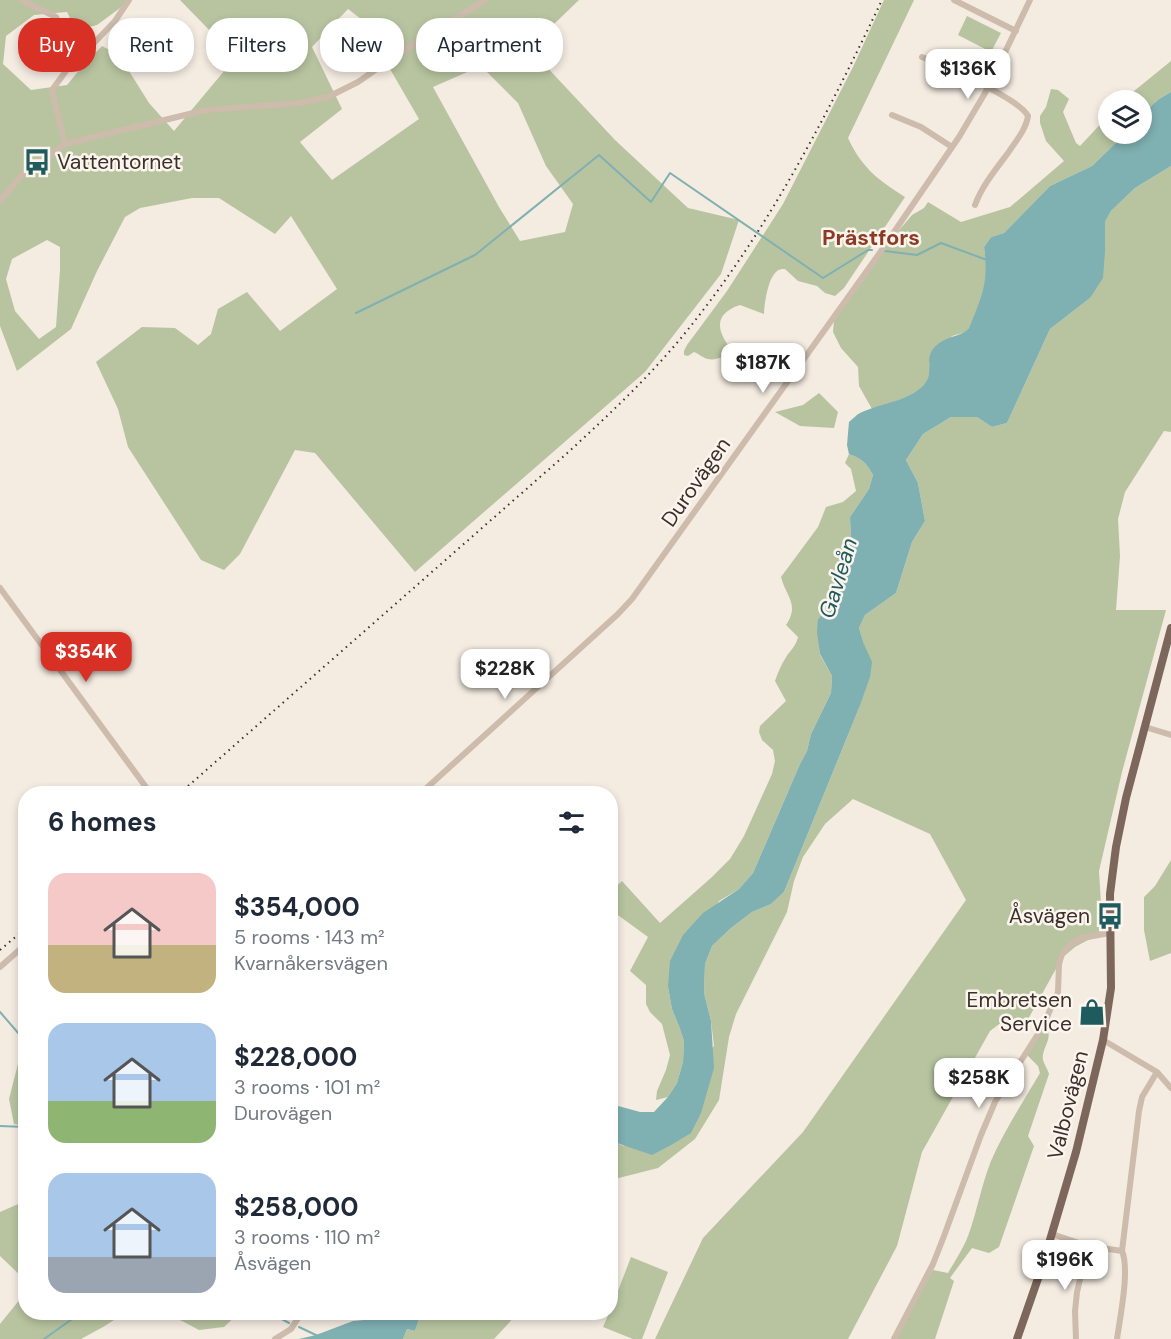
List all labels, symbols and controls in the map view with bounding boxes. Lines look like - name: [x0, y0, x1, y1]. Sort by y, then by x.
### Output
- chip: Buy: [18, 18, 96, 72]
- chip: Rent: [108, 18, 194, 72]
- chip: Filters: [206, 18, 308, 72]
- chip: New: [320, 18, 404, 72]
- chip: Apartment: [416, 18, 563, 72]
- pin: $136K: [926, 49, 1010, 100]
- text: $136K: [939, 55, 997, 81]
- map controls: [1098, 90, 1152, 144]
- button: layers: [1098, 90, 1152, 144]
- bus stop icon: Vattentornet: [22, 147, 52, 177]
- place label: Vattentornet: [57, 148, 181, 176]
- district label: Prästfors: [822, 223, 920, 252]
- pin: $187K: [721, 343, 805, 394]
- text: $187K: [735, 349, 791, 375]
- street label: Durovägen: [655, 432, 737, 532]
- water label: Gavleån: [812, 534, 864, 622]
- pin: $354K: [44, 632, 128, 683]
- text: $354K: [55, 638, 117, 664]
- pin: $228K: [463, 649, 547, 700]
- text: $228K: [475, 655, 535, 681]
- text: 6 homes: [48, 805, 156, 839]
- icon: filters: [555, 806, 588, 839]
- text: $354,000: [234, 890, 360, 924]
- icon: home: [96, 897, 168, 969]
- bus stop icon: Åsvägen: [1095, 901, 1125, 931]
- place label: Åsvägen: [1009, 902, 1090, 930]
- text: 5 rooms · 143 m²: [234, 924, 385, 950]
- text: Kvarnåkersvägen: [234, 950, 388, 976]
- place label: Embretsen Service: [967, 986, 1072, 1038]
- shop icon: Embretsen Service: [1077, 997, 1107, 1027]
- text: $228,000: [234, 1040, 357, 1074]
- icon: home: [96, 1047, 168, 1119]
- street label: Valbovägen: [1041, 1048, 1095, 1162]
- pin: $258K: [937, 1058, 1021, 1109]
- text: $258K: [948, 1064, 1010, 1090]
- text: 3 rooms · 101 m²: [234, 1074, 380, 1100]
- text: Durovägen: [234, 1100, 332, 1126]
- text: $258,000: [234, 1190, 359, 1224]
- icon: home: [96, 1197, 168, 1269]
- text: 3 rooms · 110 m²: [234, 1224, 380, 1250]
- pin: $196K: [1023, 1240, 1107, 1291]
- text: $196K: [1036, 1246, 1094, 1272]
- text: Åsvägen: [234, 1250, 311, 1276]

